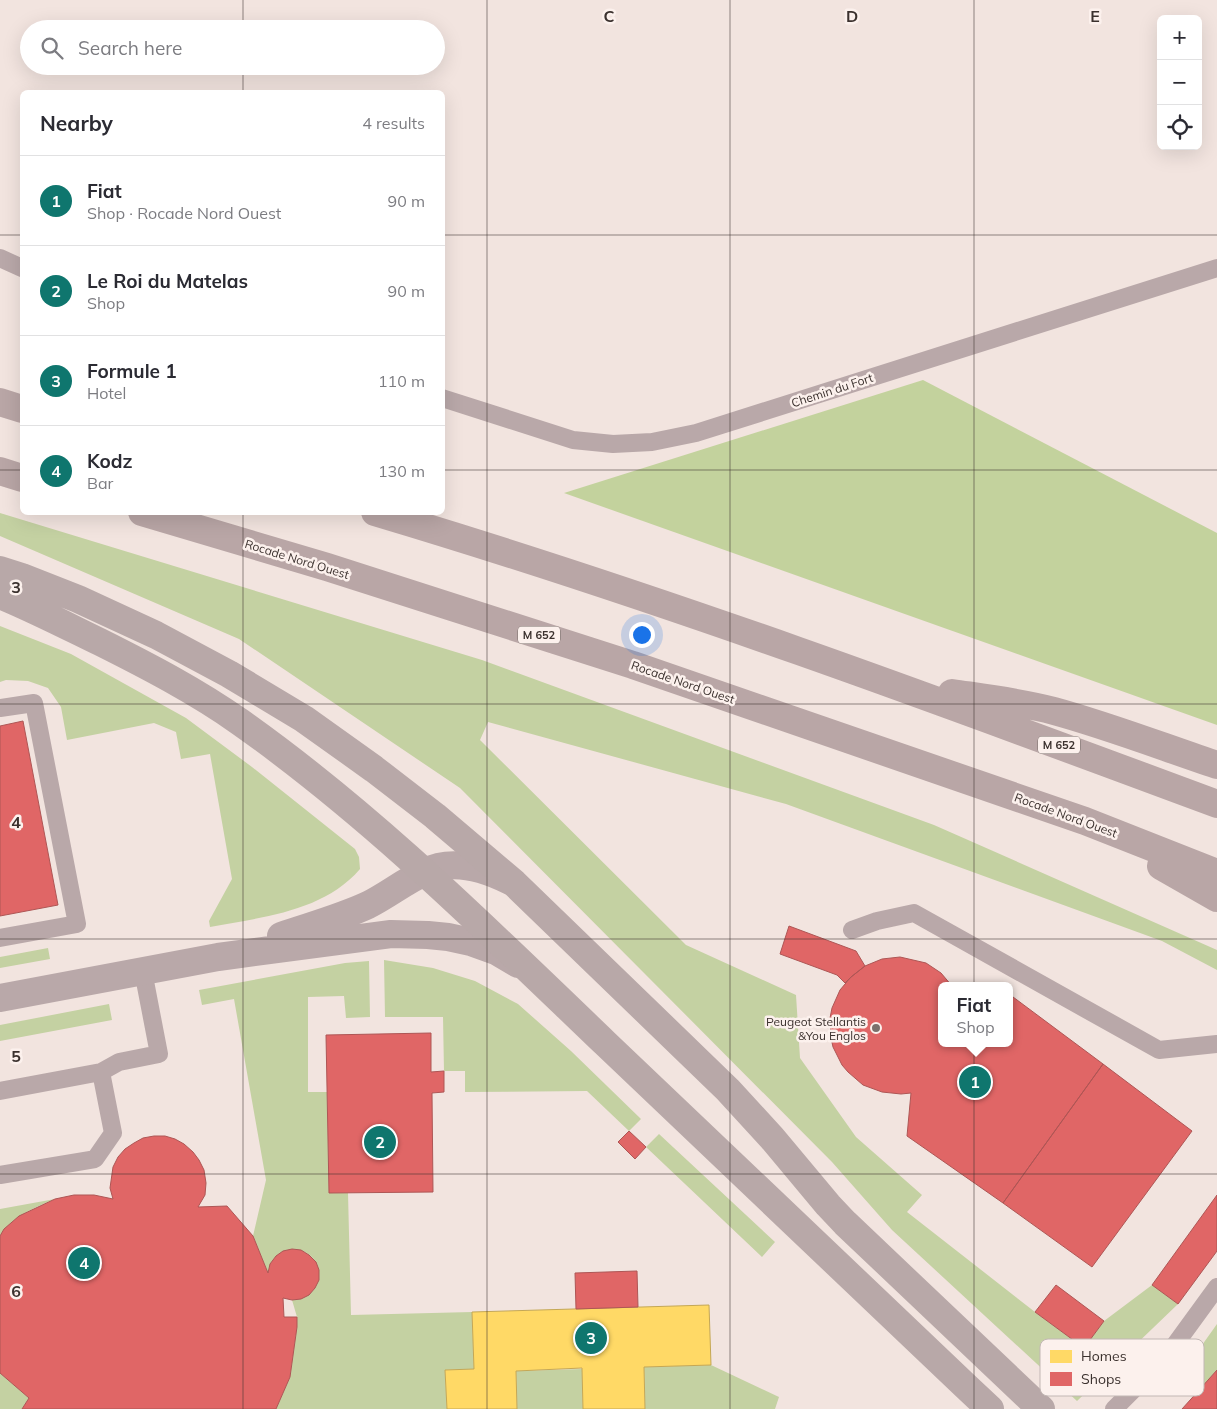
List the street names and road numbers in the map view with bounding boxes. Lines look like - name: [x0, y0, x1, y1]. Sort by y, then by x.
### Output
- street label: Chemin du Fort: [789, 370, 875, 410]
- street label: Rocade Nord Ouest: [243, 536, 351, 582]
- road number: M 652: [518, 626, 560, 644]
- street label: Rocade Nord Ouest: [629, 657, 737, 707]
- road number: M 652: [1038, 736, 1080, 754]
- street label: Rocade Nord Ouest: [1013, 789, 1119, 841]

